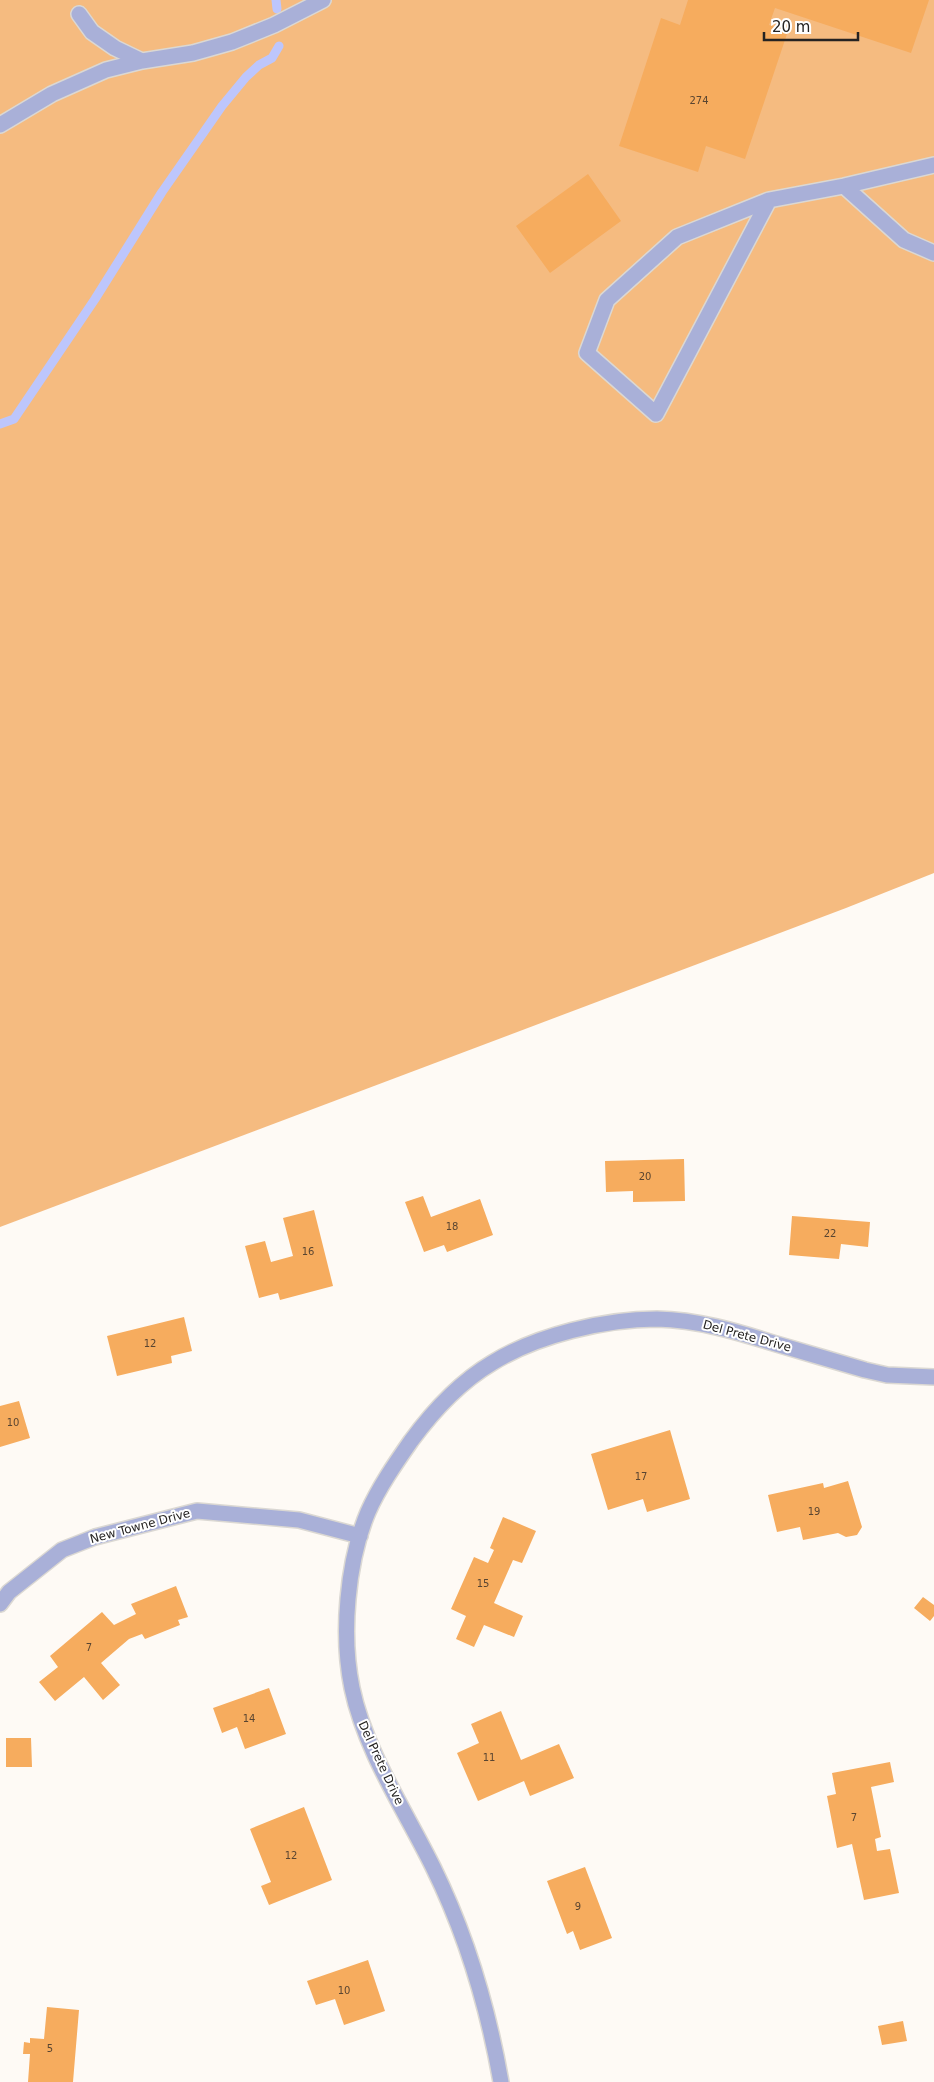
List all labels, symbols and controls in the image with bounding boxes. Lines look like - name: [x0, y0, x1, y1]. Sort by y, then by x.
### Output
- scale bar: [764, 10, 858, 42]
- text: 20 m: [772, 18, 810, 36]
- house number: 274: [689, 95, 709, 106]
- house number: 20: [639, 1171, 651, 1182]
- house number: 18: [446, 1221, 458, 1232]
- house number: 22: [824, 1228, 836, 1239]
- house number: 16: [302, 1246, 314, 1257]
- street label: Del Prete Drive: [701, 1317, 793, 1355]
- house number: 12: [144, 1338, 156, 1349]
- house number: 10: [7, 1417, 19, 1428]
- house number: 17: [635, 1471, 647, 1482]
- street label: New Towne Drive: [88, 1506, 192, 1546]
- house number: 19: [808, 1506, 820, 1517]
- house number: 15: [477, 1578, 489, 1589]
- house number: 7: [86, 1642, 92, 1653]
- house number: 14: [243, 1713, 255, 1724]
- street label: Del Prete Drive: [355, 1719, 407, 1807]
- house number: 11: [483, 1752, 495, 1763]
- house number: 7: [851, 1812, 857, 1823]
- house number: 12: [285, 1850, 297, 1861]
- house number: 9: [575, 1901, 581, 1912]
- house number: 10: [338, 1985, 350, 1996]
- house number: 5: [47, 2043, 53, 2054]

